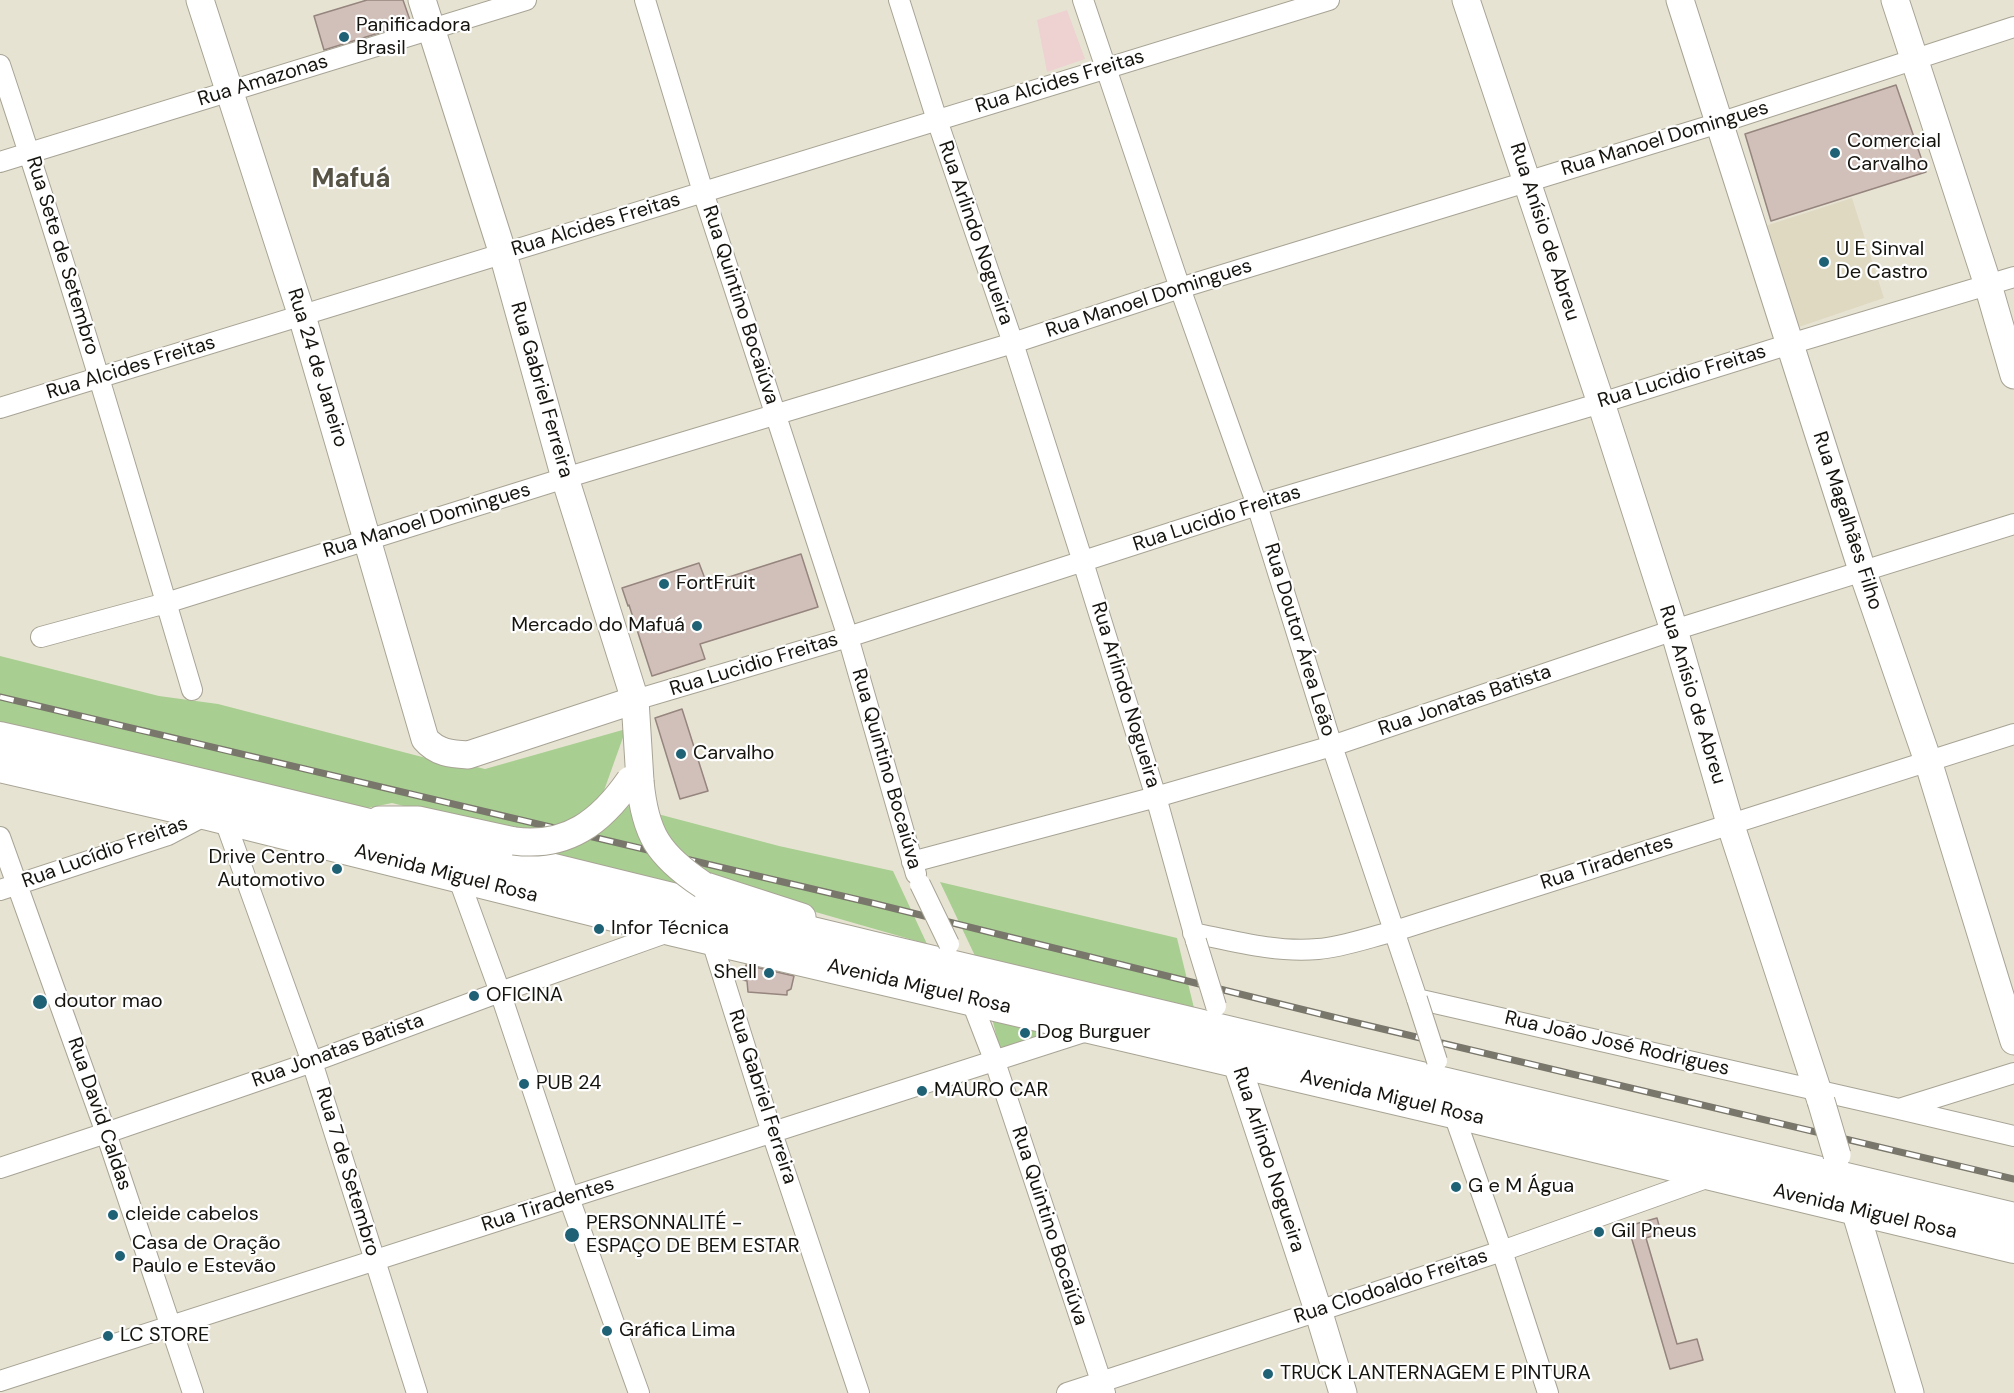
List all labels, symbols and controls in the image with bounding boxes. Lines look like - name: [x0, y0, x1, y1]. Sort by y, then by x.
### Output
- place label: Panificadora Brasil: [356, 14, 471, 61]
- marker: Panificadora Brasil: [337, 30, 351, 44]
- street label: Rua Alcides Freitas: [973, 45, 1147, 119]
- street label: Rua Amazonas: [195, 50, 331, 112]
- street label: Rua Manoel Domingues: [1558, 96, 1772, 182]
- place label: Comercial Carvalho: [1847, 130, 1941, 177]
- street label: Rua Arlindo Nogueira: [932, 138, 1018, 328]
- street label: Rua Anísio de Abreu: [1504, 140, 1584, 324]
- marker: Comercial Carvalho: [1828, 146, 1842, 160]
- street label: Rua Sete de Setembro: [20, 154, 104, 358]
- district label: Mafuá: [311, 164, 391, 196]
- street label: Rua Alcides Freitas: [509, 188, 683, 262]
- street label: Rua Quintino Bocaiúva: [697, 203, 783, 407]
- place label: U E Sinval De Castro: [1836, 238, 1928, 285]
- street label: Rua Manoel Domingues: [1043, 254, 1255, 344]
- marker: U E Sinval De Castro: [1817, 255, 1831, 269]
- street label: Rua 24 de Janeiro: [281, 286, 353, 450]
- street label: Rua Gabriel Ferreira: [504, 299, 578, 481]
- street label: Rua Alcides Freitas: [44, 331, 218, 405]
- street label: Rua Lucidio Freitas: [1595, 340, 1769, 414]
- street label: Rua Magalhães Filho: [1807, 429, 1887, 613]
- street label: Rua Manoel Domingues: [320, 478, 534, 564]
- street label: Rua Lucidio Freitas: [1130, 481, 1304, 557]
- street label: Rua Doutor Área Leão: [1258, 540, 1340, 740]
- place label: FortFruit: [676, 572, 756, 596]
- marker: FortFruit: [657, 577, 671, 591]
- street label: Rua Arlindo Nogueira: [1085, 599, 1165, 791]
- street label: Rua Anísio de Abreu: [1653, 603, 1731, 787]
- place label: Mercado do Mafuá: [511, 614, 685, 638]
- marker: Mercado do Mafuá: [690, 619, 704, 633]
- street label: Rua Lucidio Freitas: [667, 628, 841, 702]
- street label: Rua Jonatas Batista: [1375, 660, 1555, 742]
- street label: Rua Quintino Bocaiúva: [846, 666, 926, 872]
- place label: Carvalho: [693, 742, 774, 766]
- marker: Carvalho: [674, 747, 688, 761]
- street label: Rua Lucídio Freitas: [19, 812, 191, 894]
- street label: Rua Tiradentes: [1538, 830, 1676, 896]
- street label: Avenida Miguel Rosa: [352, 840, 540, 908]
- place label: Drive Centro Automotivo: [208, 846, 325, 893]
- marker: Drive Centro Automotivo: [330, 862, 344, 876]
- place label: Infor Técnica: [611, 917, 729, 941]
- marker: Infor Técnica: [592, 922, 606, 936]
- street label: Avenida Miguel Rosa: [825, 954, 1013, 1020]
- place label: Shell: [714, 961, 757, 985]
- marker: Shell: [762, 966, 776, 980]
- place label: OFICINA: [486, 984, 563, 1008]
- marker: OFICINA: [467, 989, 481, 1003]
- place label: doutor mao: [54, 990, 163, 1014]
- marker: doutor mao: [31, 993, 49, 1011]
- street label: Rua João José Rodrigues: [1502, 1006, 1732, 1082]
- street label: Rua Gabriel Ferreira: [722, 1007, 802, 1187]
- street label: Rua Jonatas Batista: [249, 1009, 427, 1093]
- place label: Dog Burguer: [1037, 1021, 1151, 1045]
- marker: Dog Burguer: [1018, 1026, 1032, 1040]
- street label: Rua David Caldas: [62, 1034, 136, 1194]
- street label: Rua Arlindo Nogueira: [1227, 1065, 1309, 1255]
- street label: Avenida Miguel Rosa: [1298, 1065, 1486, 1131]
- place label: PUB 24: [536, 1072, 601, 1096]
- marker: PUB 24: [517, 1077, 531, 1091]
- place label: MAURO CAR: [934, 1079, 1048, 1103]
- marker: MAURO CAR: [915, 1084, 929, 1098]
- street label: Rua 7 de Setembro: [310, 1085, 384, 1259]
- street label: Rua Quintino Bocaiúva: [1006, 1124, 1092, 1328]
- street label: Rua Tiradentes: [479, 1172, 617, 1238]
- place label: G e M Água: [1468, 1175, 1574, 1199]
- street label: Avenida Miguel Rosa: [1771, 1179, 1959, 1245]
- marker: G e M Água: [1449, 1180, 1463, 1194]
- place label: cleide cabelos: [125, 1203, 259, 1227]
- marker: cleide cabelos: [106, 1208, 120, 1222]
- place label: PERSONNALITÉ - ESPAÇO DE BEM ESTAR: [586, 1212, 800, 1259]
- place label: Gil Pneus: [1611, 1220, 1697, 1244]
- marker: Gil Pneus: [1592, 1225, 1606, 1239]
- marker: PERSONNALITÉ - ESPAÇO DE BEM ESTAR: [563, 1226, 581, 1244]
- place label: Casa de Oração Paulo e Estevão: [132, 1232, 281, 1279]
- street label: Rua Clodoaldo Freitas: [1291, 1244, 1491, 1330]
- marker: Casa de Oração Paulo e Estevão: [113, 1249, 127, 1263]
- place label: Gráfica Lima: [619, 1319, 735, 1343]
- place label: LC STORE: [120, 1324, 209, 1348]
- marker: Gráfica Lima: [600, 1324, 614, 1338]
- marker: LC STORE: [101, 1329, 115, 1343]
- place label: TRUCK LANTERNAGEM E PINTURA: [1280, 1362, 1591, 1386]
- marker: TRUCK LANTERNAGEM E PINTURA: [1261, 1367, 1275, 1381]

